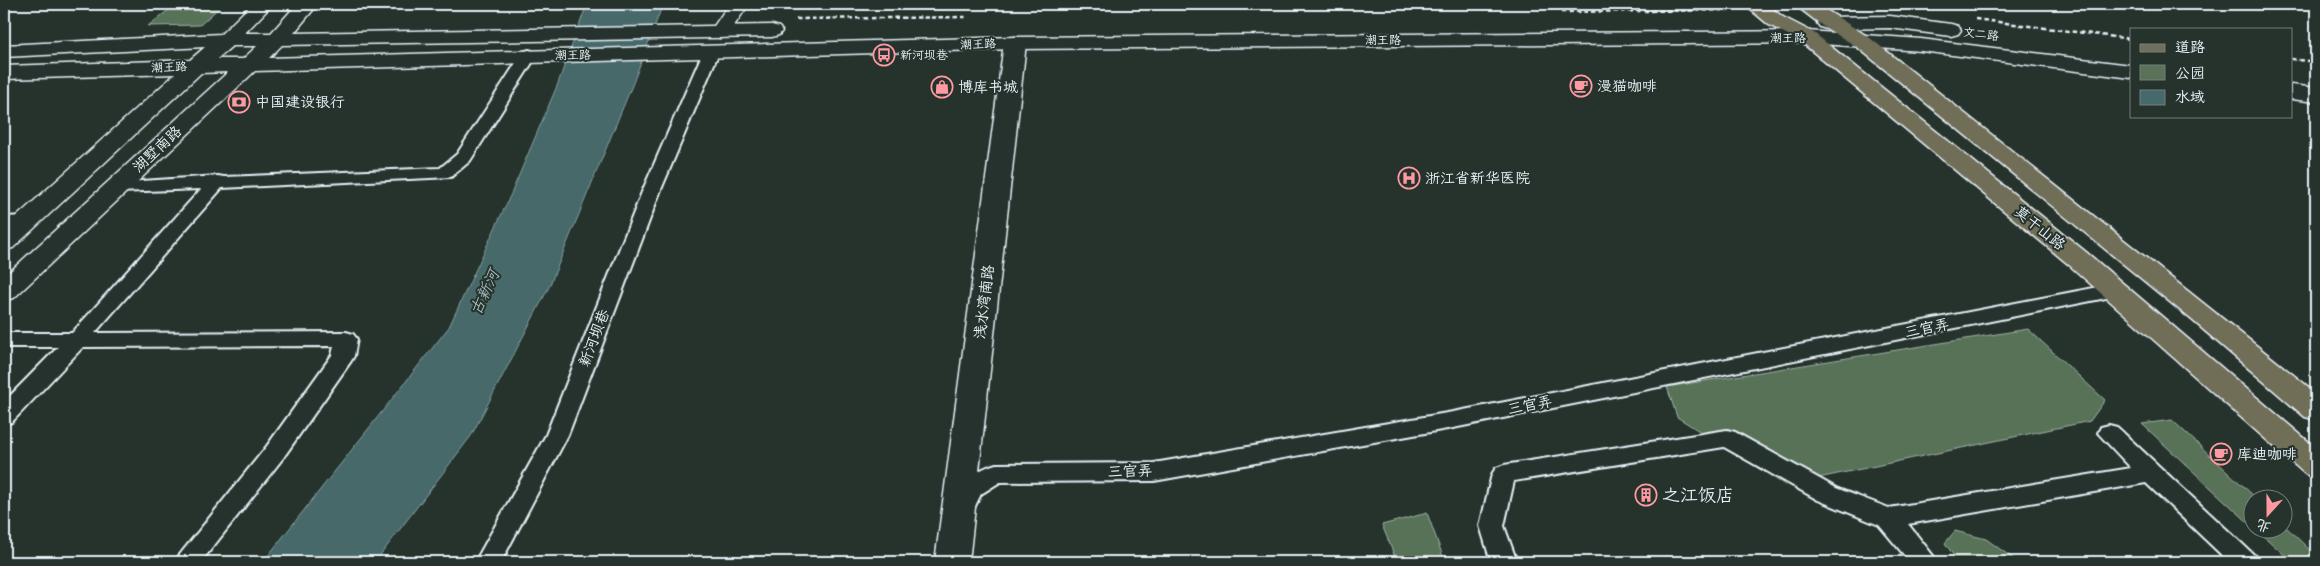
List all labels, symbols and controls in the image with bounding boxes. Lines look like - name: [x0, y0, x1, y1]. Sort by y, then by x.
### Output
- street label: 文二路: [1962, 26, 2000, 45]
- legend: [2130, 28, 2292, 118]
- street label: 潮王路: [1770, 32, 1806, 47]
- street label: 潮王路: [1365, 34, 1401, 49]
- street label: 潮王路: [960, 37, 996, 54]
- text: 道路: [2175, 40, 2205, 58]
- bus stop icon: 新河坝巷: [872, 43, 896, 67]
- street label: 潮王路: [555, 49, 591, 64]
- place label: 新河坝巷: [900, 49, 948, 64]
- street label: 潮王路: [151, 60, 187, 77]
- text: 公园: [2175, 66, 2205, 84]
- cafe icon: 漫猫咖啡: [1569, 74, 1593, 98]
- shop icon: 博库书城: [930, 75, 954, 99]
- place label: 博库书城: [958, 79, 1018, 98]
- place label: 漫猫咖啡: [1597, 79, 1657, 97]
- bank icon: 中国建设银行: [227, 90, 251, 114]
- text: 水域: [2175, 90, 2205, 108]
- place label: 中国建设银行: [255, 95, 345, 113]
- street label: 湖墅南路: [130, 123, 186, 178]
- hospital icon: 浙江省新华医院: [1397, 166, 1421, 190]
- place label: 浙江省新华医院: [1425, 170, 1530, 189]
- street label: 莫干山路: [2010, 204, 2068, 255]
- street label: 浅水湾南路: [971, 264, 999, 341]
- water label: 古新河: [468, 265, 507, 319]
- street label: 新河坝巷: [577, 307, 615, 370]
- street label: 三官弄: [1904, 317, 1951, 343]
- street label: 三官弄: [1507, 394, 1554, 420]
- cafe icon: 库迪咖啡: [2209, 442, 2233, 466]
- place label: 库迪咖啡: [2237, 447, 2297, 465]
- street label: 三官弄: [1107, 463, 1153, 483]
- building icon: 之江饭店: [1634, 483, 1658, 507]
- place label: 之江饭店: [1662, 486, 1734, 508]
- north arrow: [2242, 488, 2292, 538]
- text: 北: [2255, 513, 2274, 534]

